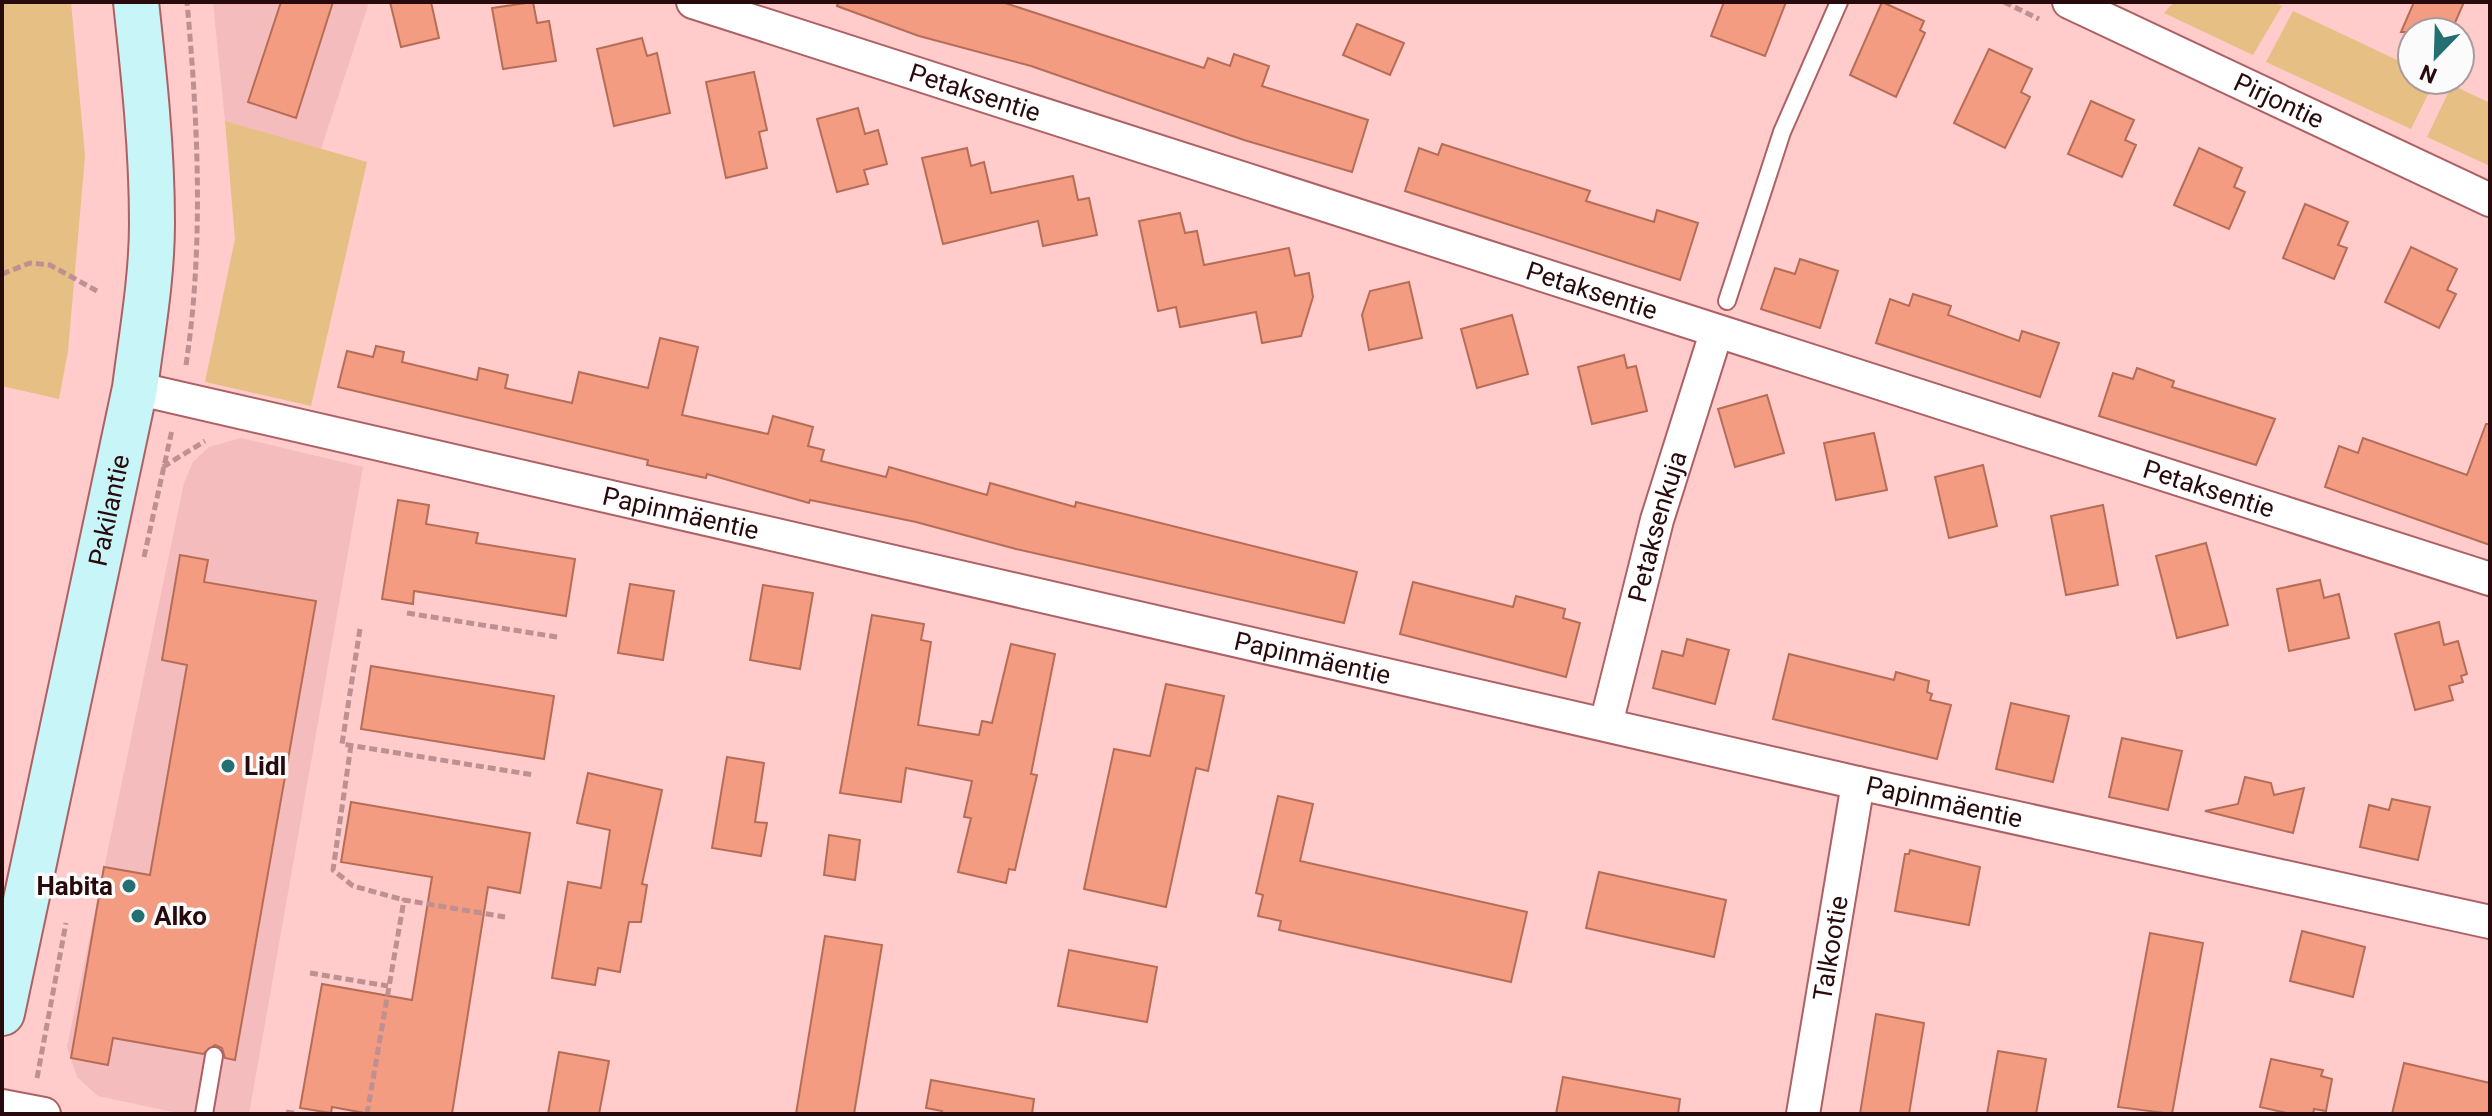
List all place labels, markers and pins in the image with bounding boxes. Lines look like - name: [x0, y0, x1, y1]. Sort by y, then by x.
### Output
- place label: Lidl: [244, 751, 286, 781]
- marker: Lidl: [219, 757, 237, 775]
- place label: Habita: [37, 871, 113, 901]
- marker: Habita: [120, 877, 138, 895]
- place label: Alko: [154, 901, 207, 931]
- marker: Alko: [129, 907, 147, 925]

